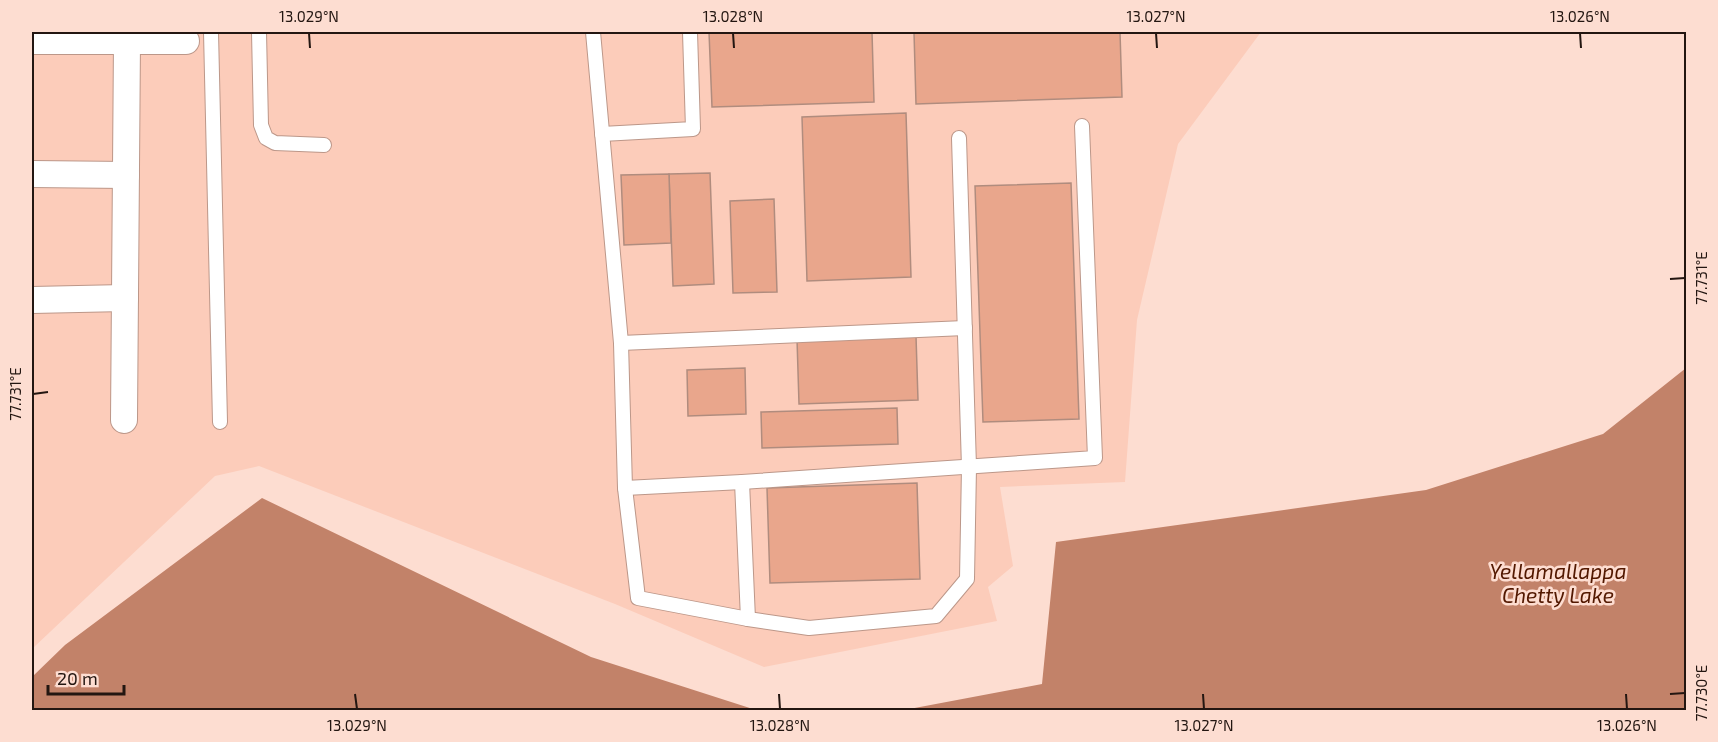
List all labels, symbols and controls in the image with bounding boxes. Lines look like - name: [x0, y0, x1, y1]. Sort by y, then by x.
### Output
- text: 13.029°N: [279, 7, 339, 25]
- text: 13.028°N: [703, 7, 763, 25]
- text: 13.027°N: [1127, 7, 1185, 25]
- text: 13.026°N: [1550, 7, 1610, 25]
- text: 77.731°E: [1692, 251, 1710, 305]
- text: 77.731°E: [6, 367, 24, 421]
- water label: Yellamallappa Chetty Lake: [1490, 558, 1626, 608]
- scale bar: [48, 658, 124, 696]
- text: 77.730°E: [1692, 665, 1710, 721]
- text: 20 m: [57, 667, 98, 689]
- text: 13.029°N: [327, 716, 387, 734]
- text: 13.028°N: [750, 716, 810, 734]
- text: 13.027°N: [1175, 716, 1233, 734]
- text: 13.026°N: [1597, 716, 1657, 734]

